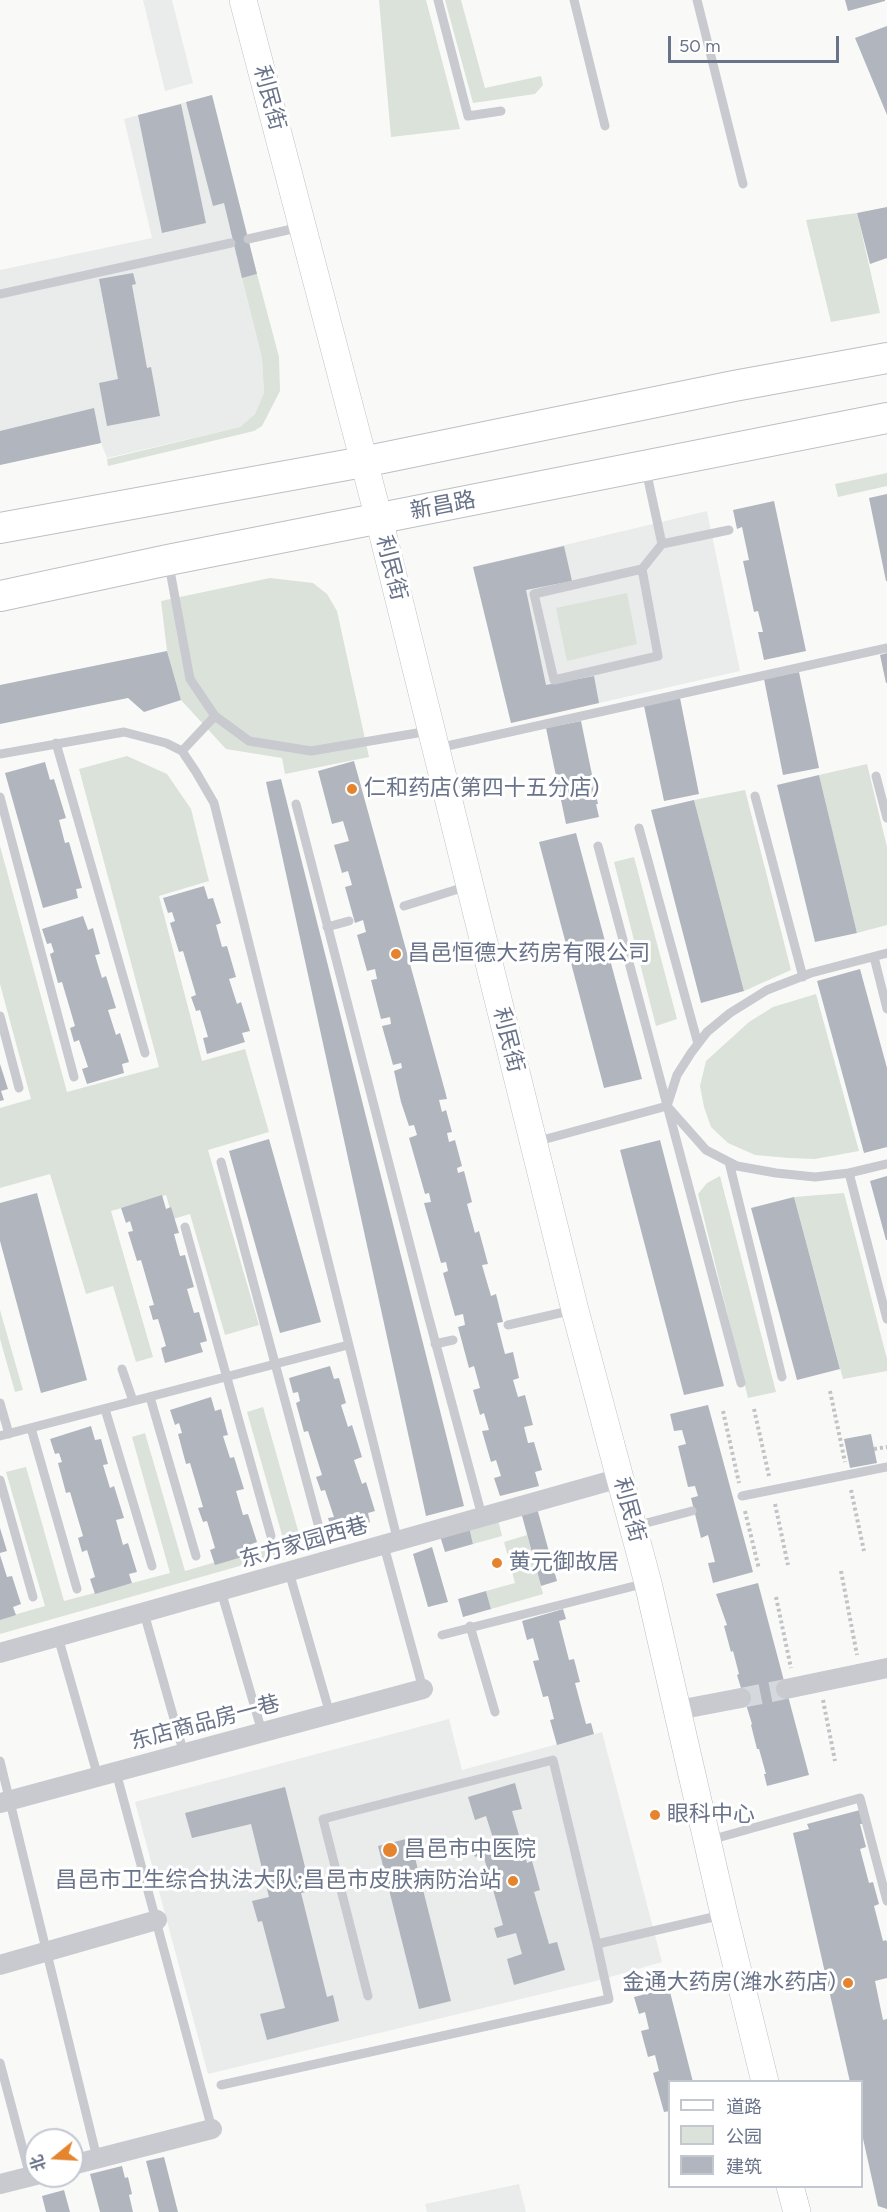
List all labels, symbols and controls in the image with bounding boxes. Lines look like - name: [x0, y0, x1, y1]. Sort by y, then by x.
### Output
- scale bar: [671, 24, 842, 62]
- text: 50 m: [679, 35, 721, 57]
- street label: 利民街: [248, 63, 290, 133]
- street label: 新昌路: [408, 487, 478, 525]
- street label: 利民街: [370, 533, 412, 603]
- place label: 仁和药店(第四十五分店): [364, 776, 599, 802]
- marker: 仁和药店(第四十五分店): [345, 782, 359, 796]
- place label: 昌邑恒德大药房有限公司: [408, 941, 650, 967]
- marker: 昌邑恒德大药房有限公司: [389, 947, 403, 961]
- street label: 利民街: [487, 1005, 529, 1075]
- street label: 利民街: [608, 1475, 650, 1545]
- street label: 东方家园西巷: [237, 1512, 371, 1574]
- place label: 黄元御故居: [509, 1550, 619, 1576]
- marker: 黄元御故居: [490, 1556, 504, 1570]
- street label: 东店商品房一巷: [127, 1690, 283, 1756]
- place label: 眼科中心: [667, 1802, 755, 1828]
- marker: 眼科中心: [648, 1808, 662, 1822]
- place label: 昌邑市中医院: [404, 1837, 536, 1863]
- marker: 昌邑市中医院: [381, 1841, 399, 1859]
- place label: 昌邑市卫生综合执法大队;昌邑市皮肤病防治站: [55, 1868, 501, 1894]
- marker: 昌邑市卫生综合执法大队;昌邑市皮肤病防治站: [506, 1874, 520, 1888]
- place label: 金通大药房(潍水药店): [623, 1970, 836, 1996]
- marker: 金通大药房(潍水药店): [841, 1976, 855, 1990]
- legend: [668, 2080, 863, 2188]
- text: 道路: [726, 2096, 762, 2118]
- text: 公园: [726, 2126, 762, 2148]
- north arrow: [24, 2128, 84, 2188]
- text: 北: [27, 2153, 50, 2174]
- text: 建筑: [726, 2156, 762, 2178]

